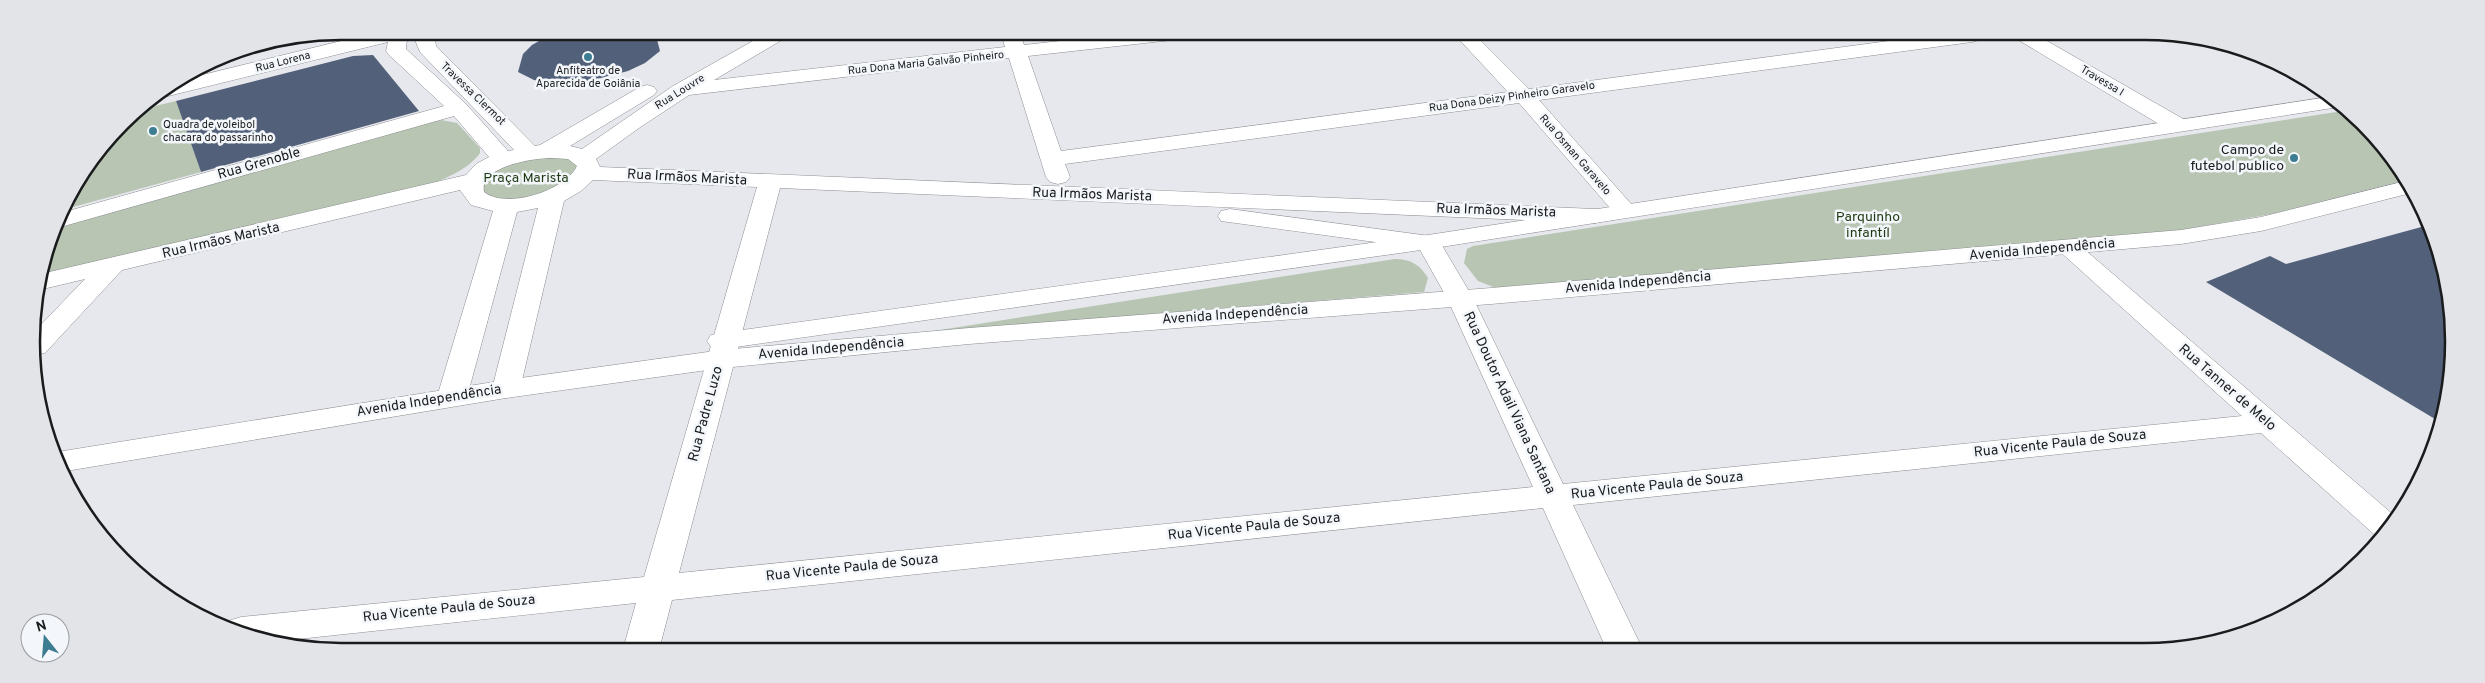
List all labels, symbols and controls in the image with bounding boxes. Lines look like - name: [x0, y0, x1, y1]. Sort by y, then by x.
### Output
- street label: Rua Lorena: [254, 48, 312, 76]
- street label: Rua Dona Maria Galvão Pinheiro: [847, 48, 1005, 78]
- marker: Anfiteatro de Aparecida de Goiânia: [582, 51, 594, 63]
- street label: Travessa Clermot: [438, 59, 508, 129]
- street label: Travessa I: [2078, 63, 2126, 99]
- place label: Anfiteatro de Aparecida de Goiânia: [536, 64, 640, 91]
- street label: Rua Louvre: [653, 71, 708, 113]
- street label: Rua Dona Deizy Pinheiro Garavelo: [1428, 78, 1596, 116]
- street label: Rua Osman Garavelo: [1536, 112, 1614, 198]
- place label: Quadra de voleibol chacara do passarinho: [163, 118, 273, 145]
- marker: Quadra de voleibol chacara do passarinho: [147, 125, 159, 137]
- place label: Campo de futebol publico: [2190, 142, 2284, 175]
- street label: Rua Grenoble: [216, 144, 302, 184]
- marker: Campo de futebol publico: [2288, 152, 2300, 164]
- street label: Rua Irmãos Marista: [627, 166, 747, 190]
- park label: Praça Marista: [483, 170, 569, 187]
- street label: Rua Irmãos Marista: [1032, 184, 1152, 206]
- street label: Rua Irmãos Marista: [1436, 200, 1556, 222]
- park label: Parquinho infantíl: [1836, 209, 1900, 242]
- street label: Rua Irmãos Marista: [161, 219, 281, 263]
- street label: Avenida Independência: [1968, 235, 2116, 265]
- street label: Avenida Independência: [1564, 268, 1712, 298]
- street label: Avenida Independência: [1161, 301, 1309, 329]
- street label: Rua Doutor Adail Viana Santana: [1459, 309, 1559, 497]
- street label: Avenida Independência: [757, 334, 905, 364]
- street label: Rua Tanner de Melo: [2175, 341, 2279, 435]
- street label: Rua Padre Luzo: [685, 364, 727, 464]
- street label: Avenida Independência: [355, 381, 503, 421]
- street label: Rua Vicente Paula de Souza: [1973, 426, 2147, 462]
- street label: Rua Vicente Paula de Souza: [1570, 468, 1744, 504]
- street label: Rua Vicente Paula de Souza: [1167, 509, 1341, 545]
- street label: Rua Vicente Paula de Souza: [765, 550, 939, 586]
- street label: Rua Vicente Paula de Souza: [362, 591, 536, 627]
- north arrow: [20, 613, 70, 663]
- text: N: [34, 617, 49, 637]

